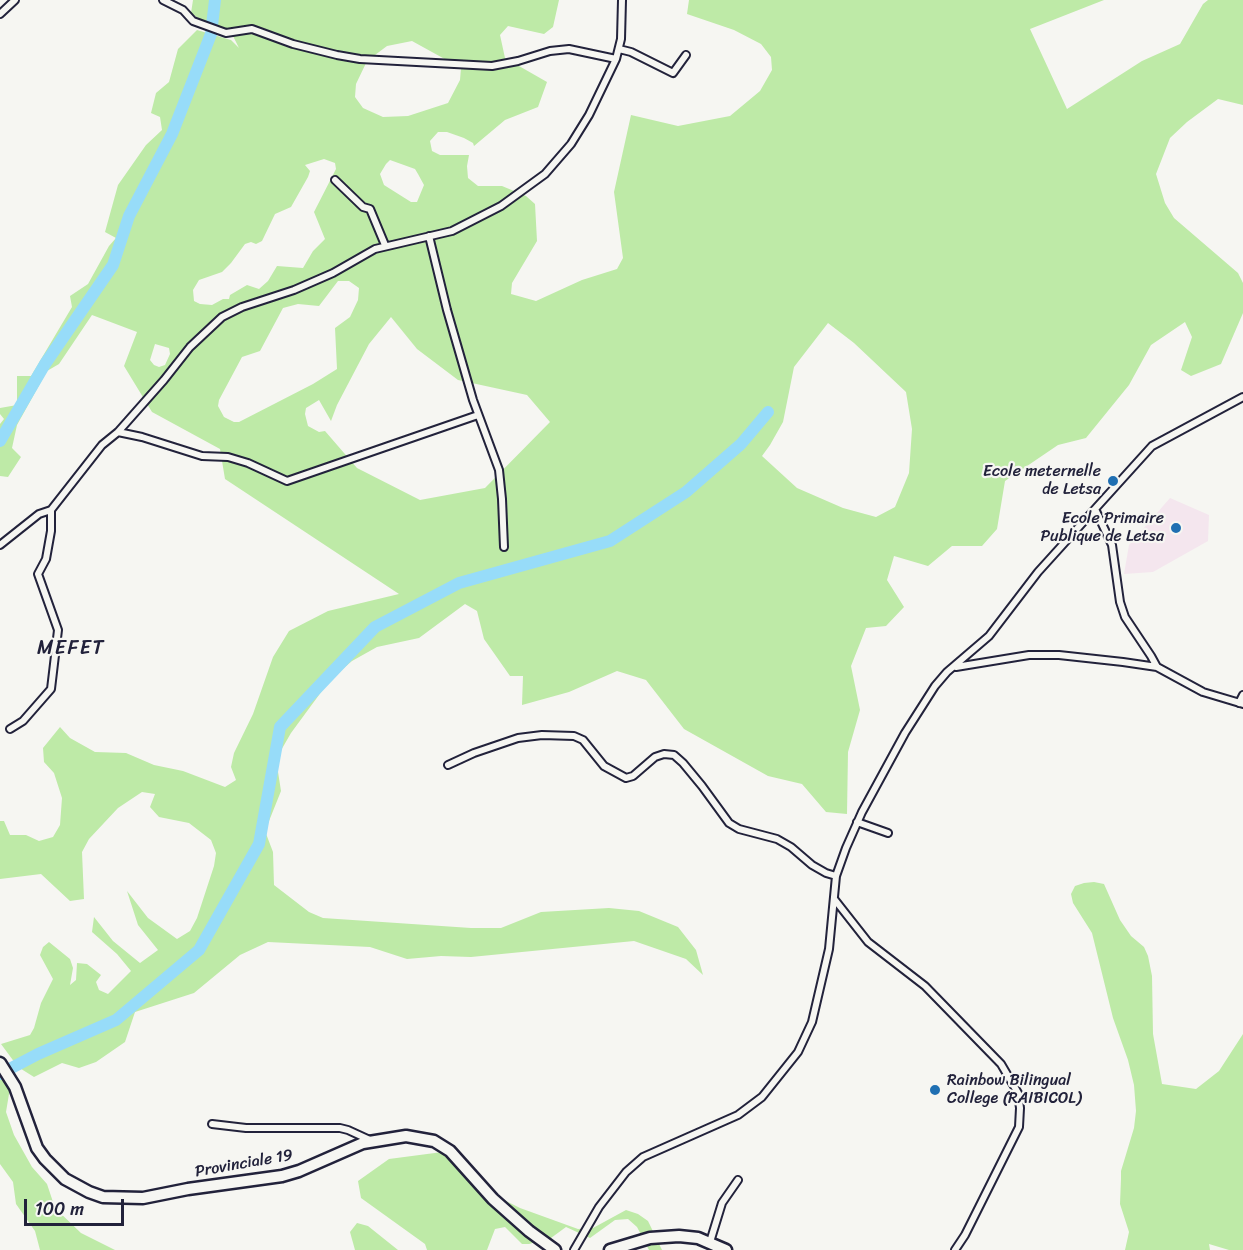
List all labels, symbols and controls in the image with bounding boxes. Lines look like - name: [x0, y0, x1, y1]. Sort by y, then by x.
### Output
- place label: Ecole meternelle de Letsa: [983, 462, 1101, 500]
- marker: Ecole meternelle de Letsa: [1106, 474, 1120, 488]
- place label: Ecole Primaire Publique de Letsa: [1040, 509, 1164, 547]
- marker: Ecole Primaire Publique de Letsa: [1169, 521, 1183, 535]
- district label: MEFET: [38, 637, 104, 661]
- place label: Rainbow Bilingual College (RAIBICOL): [947, 1071, 1081, 1109]
- marker: Rainbow Bilingual College (RAIBICOL): [928, 1083, 942, 1097]
- street label: Provinciale 19: [194, 1146, 294, 1182]
- scale bar: [27, 1187, 128, 1225]
- text: 100 m: [35, 1193, 84, 1225]

